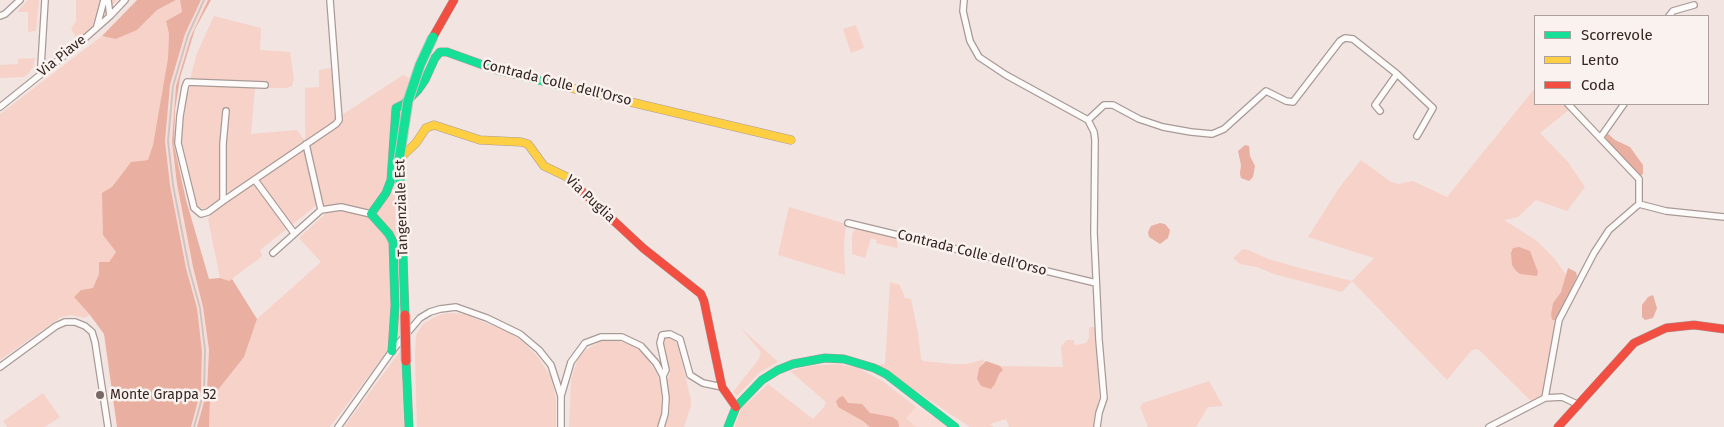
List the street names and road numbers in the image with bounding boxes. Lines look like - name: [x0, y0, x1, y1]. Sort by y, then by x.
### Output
- street label: Via Piave: [35, 32, 89, 80]
- street label: Contrada Colle dell'Orso: [481, 56, 633, 110]
- street label: Tangenziale Est: [392, 159, 412, 257]
- street label: Via Puglia: [562, 172, 618, 226]
- street label: Contrada Colle dell'Orso: [896, 226, 1048, 280]

